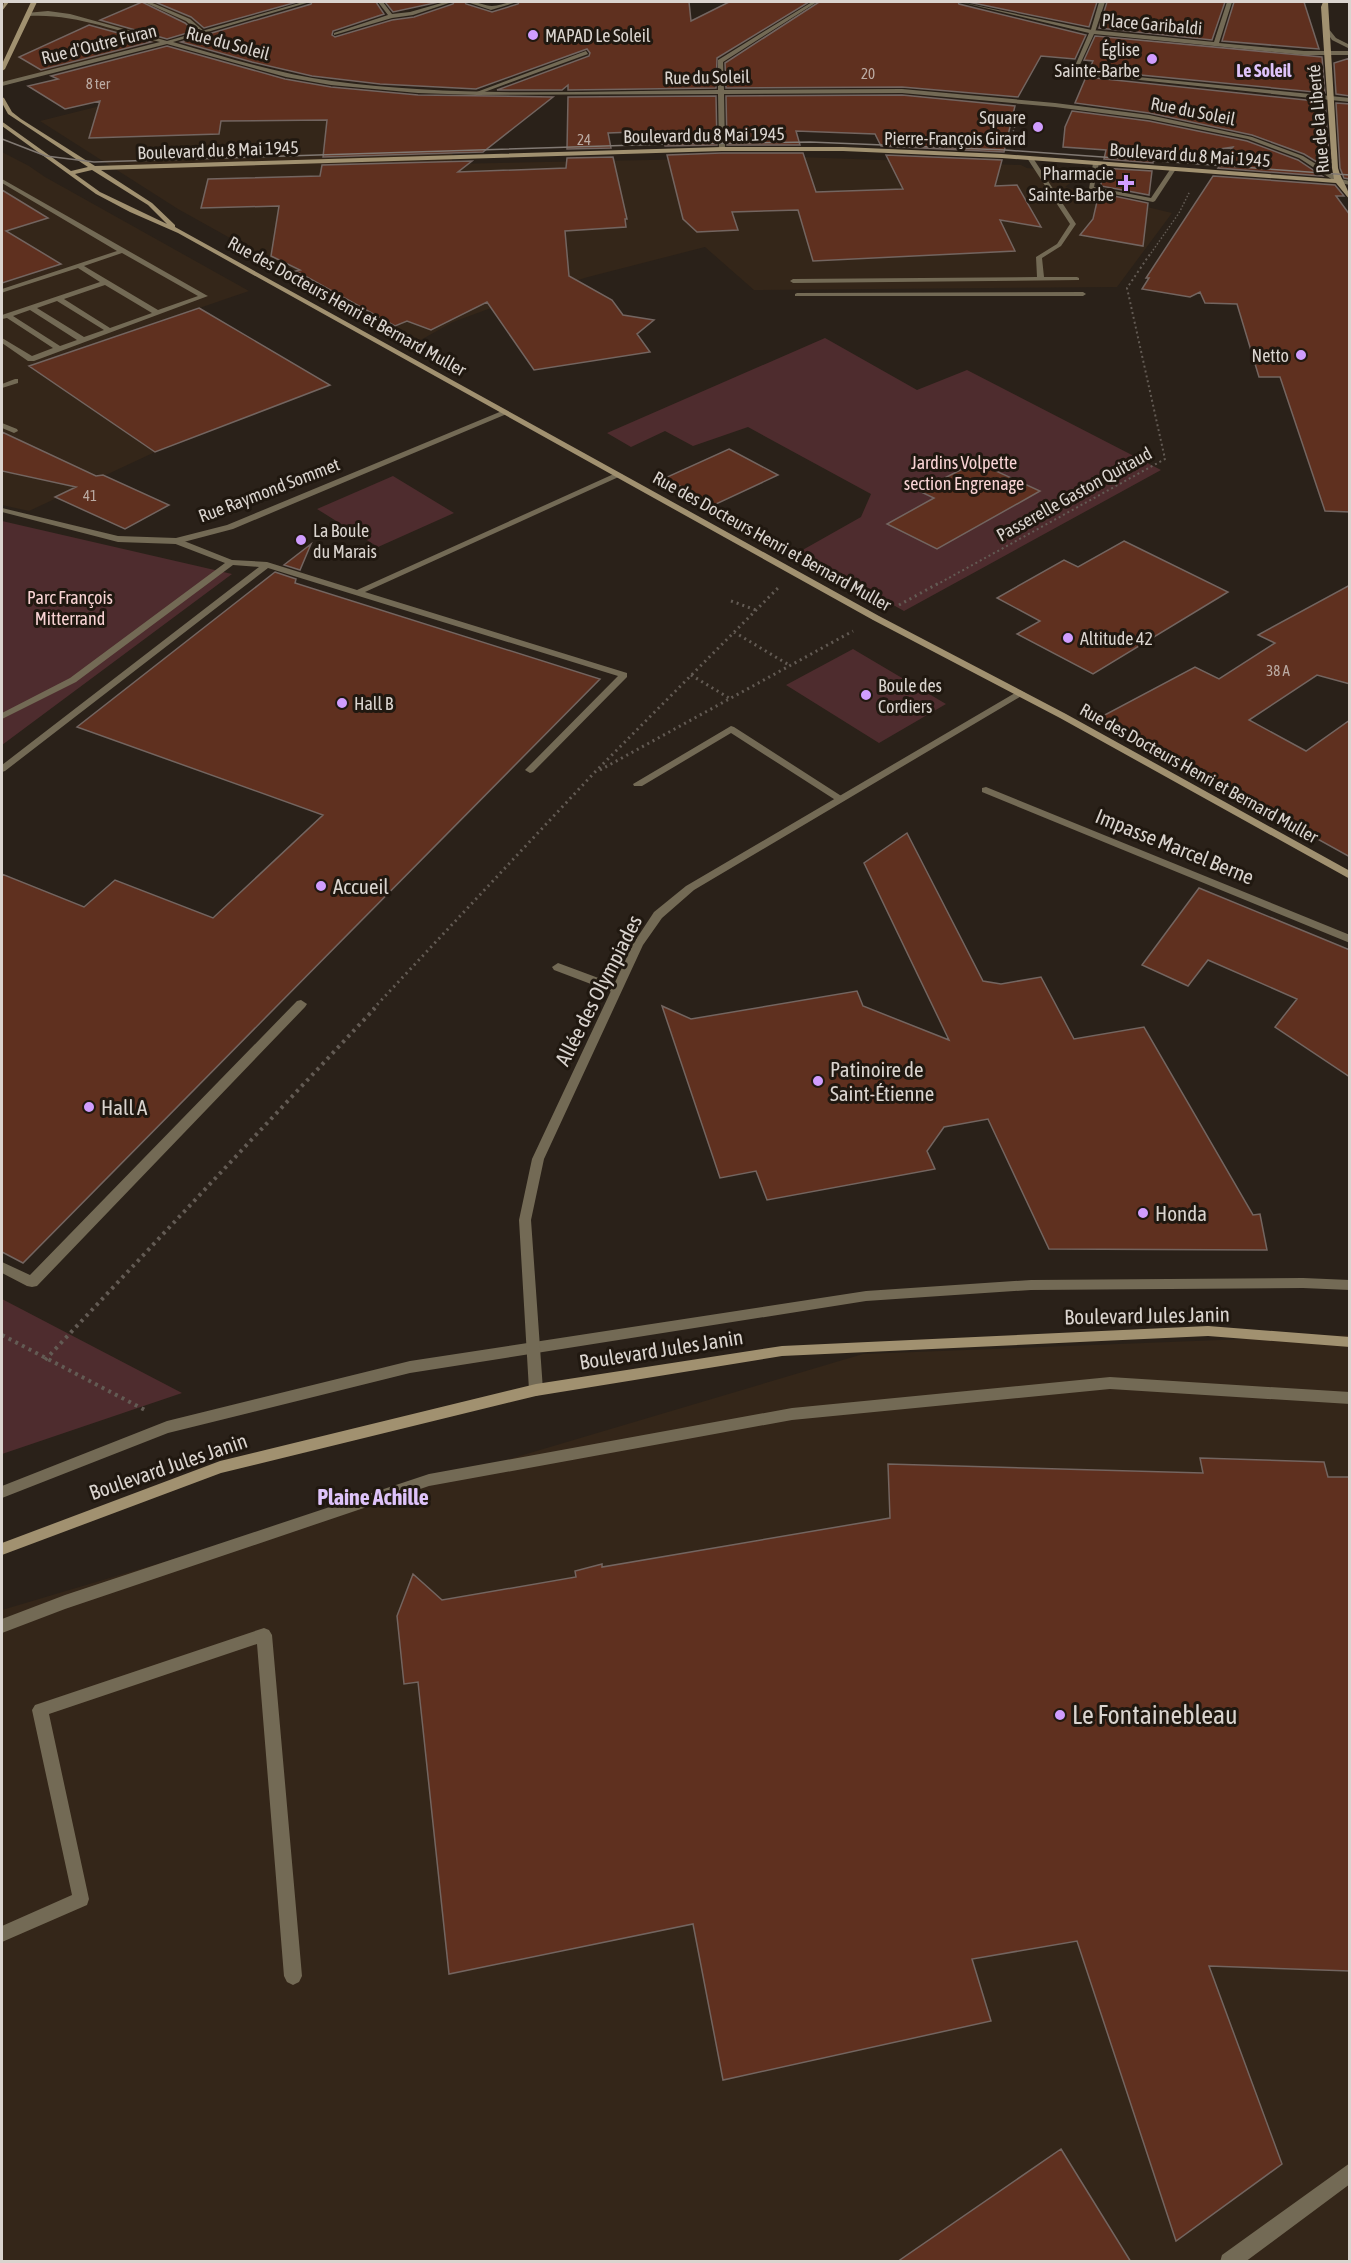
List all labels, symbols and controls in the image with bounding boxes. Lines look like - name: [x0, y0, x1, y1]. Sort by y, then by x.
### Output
- street label: Place Garibaldi: [1101, 9, 1203, 39]
- street label: Rue d'Outre Furan: [39, 20, 159, 68]
- street label: Rue du Soleil: [184, 22, 272, 64]
- place label: MAPAD Le Soleil: [545, 25, 651, 46]
- marker: MAPAD Le Soleil: [526, 28, 540, 42]
- place label: Église Sainte-Barbe: [1055, 39, 1140, 81]
- marker: Église Sainte-Barbe: [1145, 52, 1159, 66]
- district label: Le Soleil: [1236, 60, 1292, 81]
- street label: Rue de la Liberté: [1303, 64, 1333, 174]
- house number: 20: [861, 65, 875, 82]
- street label: Rue du Soleil: [664, 66, 750, 88]
- house number: 8 ter: [86, 75, 111, 92]
- street label: Rue du Soleil: [1149, 93, 1237, 130]
- place label: Square Pierre-François Girard: [884, 107, 1026, 149]
- marker: Square Pierre-François Girard: [1031, 120, 1045, 134]
- street label: Boulevard du 8 Mai 1945: [623, 123, 785, 147]
- house number: 24: [577, 131, 591, 148]
- street label: Boulevard du 8 Mai 1945: [137, 137, 299, 163]
- street label: Boulevard du 8 Mai 1945: [1109, 139, 1271, 171]
- place label: Pharmacie Sainte-Barbe: [1029, 163, 1114, 205]
- marker: Pharmacie Sainte-Barbe: [1119, 176, 1133, 190]
- street label: Rue des Docteurs Henri et Bernard Muller: [224, 232, 470, 381]
- place label: Netto: [1252, 345, 1289, 366]
- marker: Netto: [1294, 348, 1308, 362]
- street label: Passerelle Gaston Quitaud: [993, 443, 1155, 545]
- park label: Jardins Volpette section Engrenage: [904, 452, 1024, 494]
- street label: Rue Raymond Sommet: [195, 453, 343, 527]
- street label: Rue des Docteurs Henri et Bernard Muller: [649, 467, 895, 616]
- house number: 41: [83, 487, 97, 504]
- place label: La Boule du Marais: [313, 520, 377, 562]
- marker: La Boule du Marais: [294, 533, 308, 547]
- park label: Parc François Mitterrand: [27, 587, 113, 629]
- place label: Altitude 42: [1080, 628, 1153, 649]
- marker: Altitude 42: [1061, 631, 1075, 645]
- house number: 38 A: [1266, 662, 1290, 679]
- place label: Boule des Cordiers: [878, 675, 942, 717]
- marker: Boule des Cordiers: [859, 688, 873, 702]
- place label: Hall B: [354, 693, 394, 714]
- marker: Hall B: [335, 696, 349, 710]
- street label: Rue des Docteurs Henri et Bernard Muller: [1076, 699, 1322, 848]
- street label: Impasse Marcel Berne: [1092, 803, 1258, 889]
- place label: Accueil: [333, 874, 389, 898]
- marker: Accueil: [314, 879, 328, 893]
- street label: Allée des Olympiades: [550, 911, 646, 1069]
- place label: Patinoire de Saint-Étienne: [830, 1057, 934, 1105]
- marker: Patinoire de Saint-Étienne: [811, 1074, 825, 1088]
- place label: Hall A: [101, 1095, 148, 1119]
- marker: Hall A: [82, 1100, 96, 1114]
- place label: Honda: [1155, 1201, 1207, 1225]
- marker: Honda: [1136, 1206, 1150, 1220]
- street label: Boulevard Jules Janin: [1064, 1302, 1230, 1328]
- street label: Boulevard Jules Janin: [577, 1324, 745, 1374]
- street label: Boulevard Jules Janin: [86, 1428, 250, 1504]
- district label: Plaine Achille: [317, 1484, 429, 1510]
- place label: Le Fontainebleau: [1072, 1700, 1238, 1730]
- marker: Le Fontainebleau: [1053, 1708, 1067, 1722]

